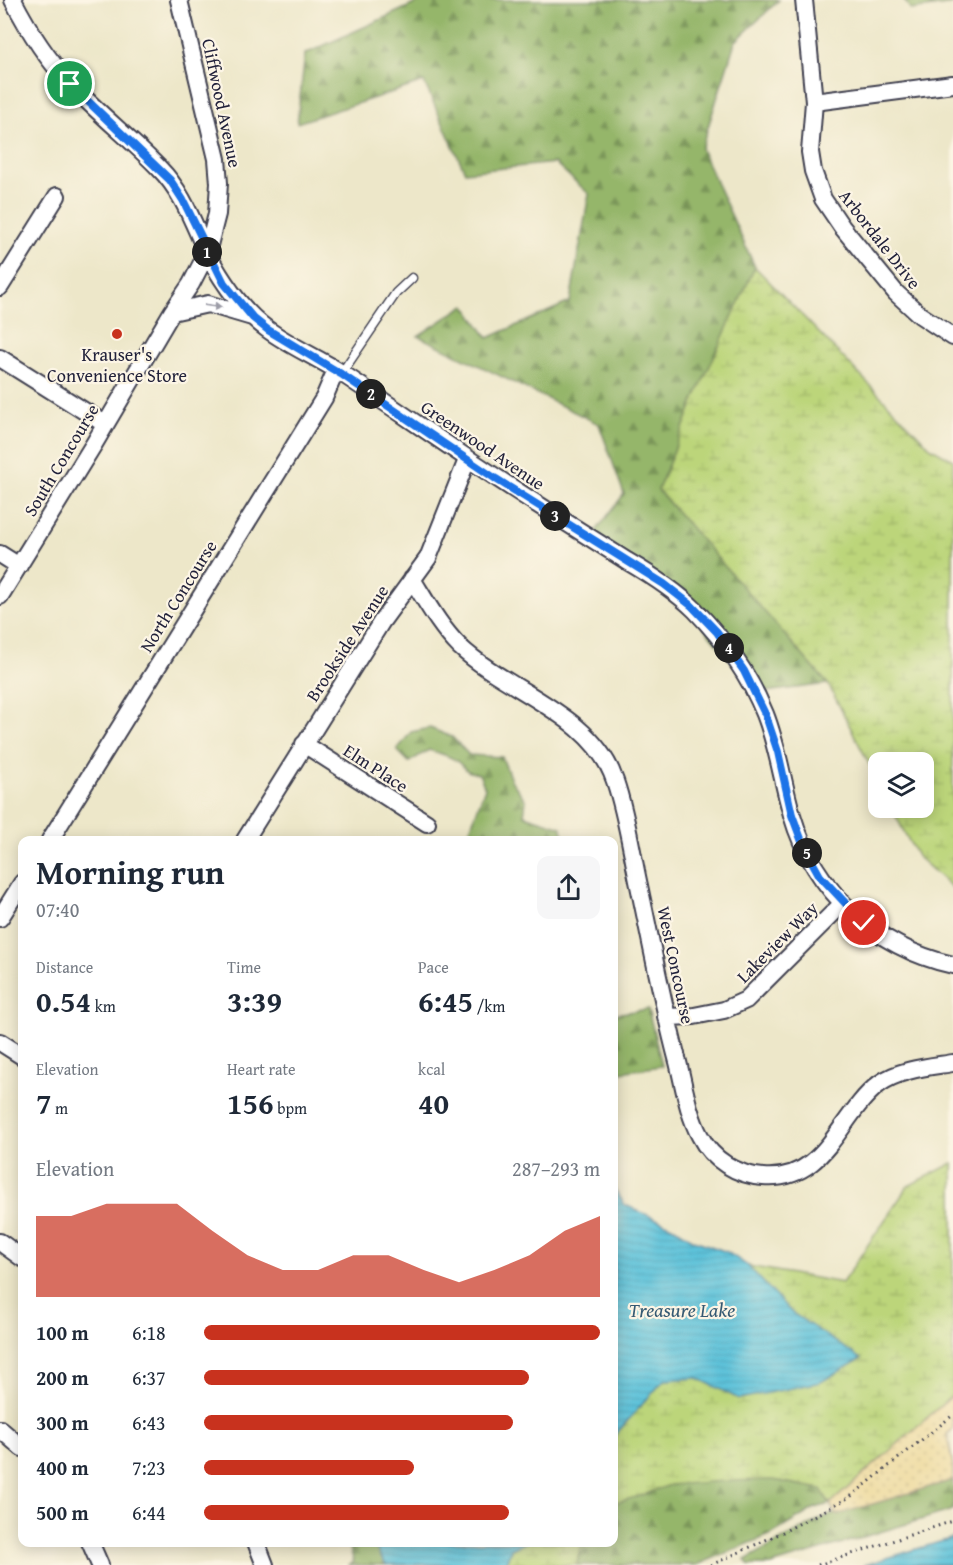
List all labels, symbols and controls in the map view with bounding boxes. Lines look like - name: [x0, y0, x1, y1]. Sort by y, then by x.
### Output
- street label: Cliffwood Avenue: [195, 36, 249, 170]
- pin: [44, 58, 95, 109]
- icon: arrive: [53, 67, 86, 100]
- street label: Arbordale Drive: [832, 183, 928, 295]
- pin: 1: [192, 237, 222, 267]
- text: 1: [203, 240, 211, 264]
- one-way arrow: [204, 302, 223, 311]
- marker: Krauser's Convenience Store: [110, 327, 124, 341]
- place label: Krauser's Convenience Store: [47, 341, 187, 389]
- pin: 2: [356, 379, 386, 409]
- text: 2: [367, 382, 375, 406]
- street label: Greenwood Avenue: [416, 393, 550, 497]
- street label: South Concourse: [17, 399, 105, 521]
- pin: 3: [540, 501, 570, 531]
- text: 3: [551, 504, 559, 528]
- street label: North Concourse: [133, 535, 223, 657]
- street label: Brookside Avenue: [299, 579, 395, 707]
- pin: 4: [714, 633, 744, 663]
- text: 4: [725, 636, 733, 660]
- street label: Elm Place: [338, 737, 414, 799]
- map controls: [868, 752, 934, 818]
- button: layers: [868, 752, 934, 818]
- pin: 5: [792, 838, 822, 868]
- text: 5: [803, 841, 811, 865]
- text: Morning run: [36, 848, 225, 896]
- button: share: [537, 856, 600, 919]
- text: 07:40: [36, 895, 79, 924]
- street label: Lakeview Way: [730, 895, 824, 989]
- pin: [838, 897, 889, 948]
- street label: West Concourse: [650, 904, 702, 1026]
- icon: check: [847, 906, 880, 939]
- text: Distance: [36, 955, 93, 979]
- text: Time: [227, 955, 261, 979]
- text: Pace: [418, 955, 449, 979]
- text: 0.54: [36, 979, 91, 1023]
- text: 3:39: [227, 979, 282, 1023]
- text: 6:45: [418, 979, 473, 1023]
- text: km: [91, 994, 116, 1018]
- text: /km: [473, 994, 505, 1018]
- text: Elevation: [36, 1057, 99, 1081]
- text: Heart rate: [227, 1057, 296, 1081]
- text: kcal: [418, 1057, 445, 1081]
- text: 7: [36, 1081, 52, 1125]
- text: 156: [227, 1081, 274, 1125]
- text: 40: [418, 1081, 449, 1125]
- text: m: [52, 1096, 68, 1120]
- text: bpm: [274, 1096, 307, 1120]
- text: Elevation: [36, 1154, 114, 1183]
- text: 287–293 m: [512, 1154, 600, 1183]
- water label: Treasure Lake: [629, 1295, 735, 1324]
- text: 100 m: [36, 1318, 89, 1347]
- text: 6:18: [132, 1318, 166, 1347]
- text: 200 m: [36, 1363, 89, 1392]
- text: 6:37: [132, 1363, 166, 1392]
- text: 300 m: [36, 1408, 89, 1437]
- text: 6:43: [132, 1408, 166, 1437]
- text: 400 m: [36, 1453, 89, 1482]
- text: 7:23: [132, 1453, 166, 1482]
- text: 500 m: [36, 1498, 89, 1527]
- text: 6:44: [132, 1498, 166, 1527]

